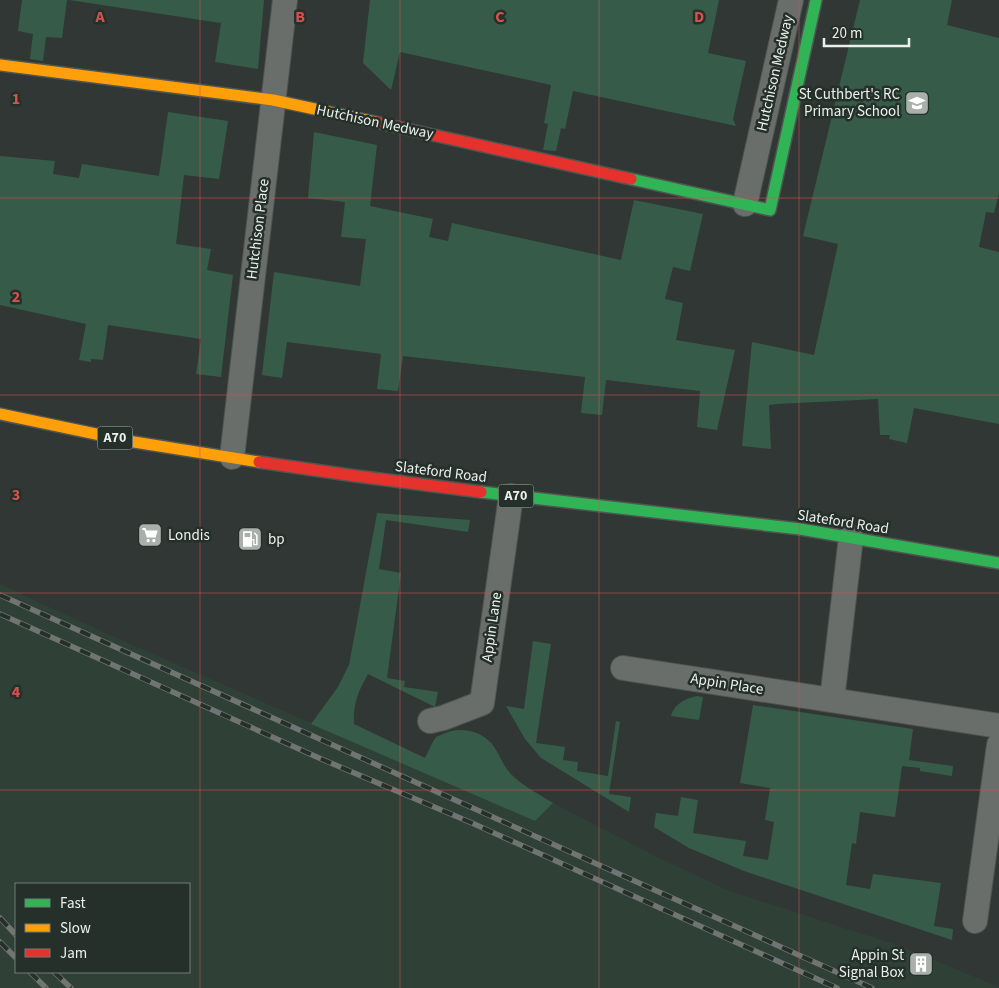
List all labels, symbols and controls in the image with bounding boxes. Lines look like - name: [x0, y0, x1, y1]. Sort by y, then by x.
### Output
- text: A: [94, 6, 105, 28]
- text: B: [295, 6, 305, 28]
- text: C: [495, 6, 505, 28]
- text: D: [694, 6, 704, 28]
- street label: Hutchison Medway: [751, 13, 799, 133]
- scale bar: [824, 15, 909, 47]
- text: 20 m: [832, 23, 862, 44]
- place label: St Cuthbert's RC Primary School: [799, 84, 900, 122]
- text: 1: [12, 88, 20, 110]
- school or university icon: St Cuthbert's RC Primary School: [904, 90, 930, 116]
- street label: Hutchison Medway: [315, 99, 435, 145]
- street label: Hutchison Place: [241, 178, 275, 280]
- text: 2: [12, 286, 20, 308]
- road number: A70: [98, 426, 132, 449]
- street label: Slateford Road: [394, 456, 488, 488]
- text: 3: [12, 484, 20, 506]
- road number: A70: [498, 484, 534, 508]
- street label: Slateford Road: [796, 504, 890, 540]
- supermarket icon: Londis: [137, 522, 163, 548]
- place label: Londis: [168, 525, 210, 546]
- fuel station icon: bp: [237, 526, 263, 552]
- place label: bp: [268, 529, 285, 550]
- street label: Appin Lane: [477, 591, 507, 663]
- street label: Appin Place: [689, 668, 765, 700]
- text: 4: [12, 681, 21, 703]
- legend: [15, 883, 190, 973]
- text: Fast: [60, 893, 86, 914]
- text: Slow: [60, 918, 91, 939]
- text: Jam: [60, 943, 87, 964]
- place label: Appin St Signal Box: [839, 945, 904, 983]
- building icon: Appin St Signal Box: [908, 951, 934, 977]

